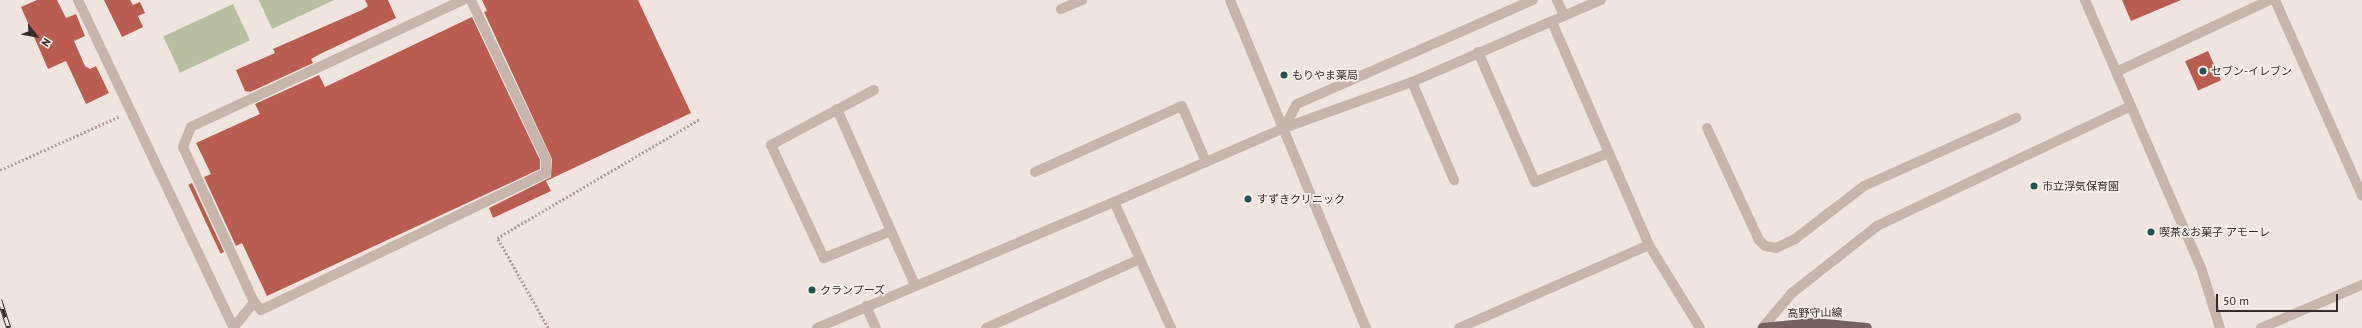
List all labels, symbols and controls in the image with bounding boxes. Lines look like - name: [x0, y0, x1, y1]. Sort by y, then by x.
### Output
- north arrow: [16, 16, 56, 56]
- text: N: [38, 36, 54, 49]
- place label: セブン-イレブン: [2211, 64, 2292, 78]
- marker: セブン-イレブン: [2198, 66, 2208, 76]
- place label: もりやま薬局: [1292, 68, 1358, 82]
- marker: もりやま薬局: [1279, 70, 1289, 80]
- place label: 市立浮気保育園: [2042, 179, 2119, 193]
- marker: 市立浮気保育園: [2029, 181, 2039, 191]
- place label: すずきクリニック: [1257, 192, 1345, 206]
- marker: すずきクリニック: [1242, 193, 1254, 205]
- place label: 喫茶&お菓子 アモーレ: [2159, 225, 2270, 239]
- marker: 喫茶&お菓子 アモーレ: [2146, 227, 2156, 237]
- place label: クランプーズ: [820, 283, 886, 297]
- marker: クランプーズ: [807, 285, 817, 295]
- scale bar: [2218, 286, 2340, 312]
- text: 50 m: [2223, 293, 2249, 308]
- street label: 高野守山線: [1787, 306, 1843, 320]

